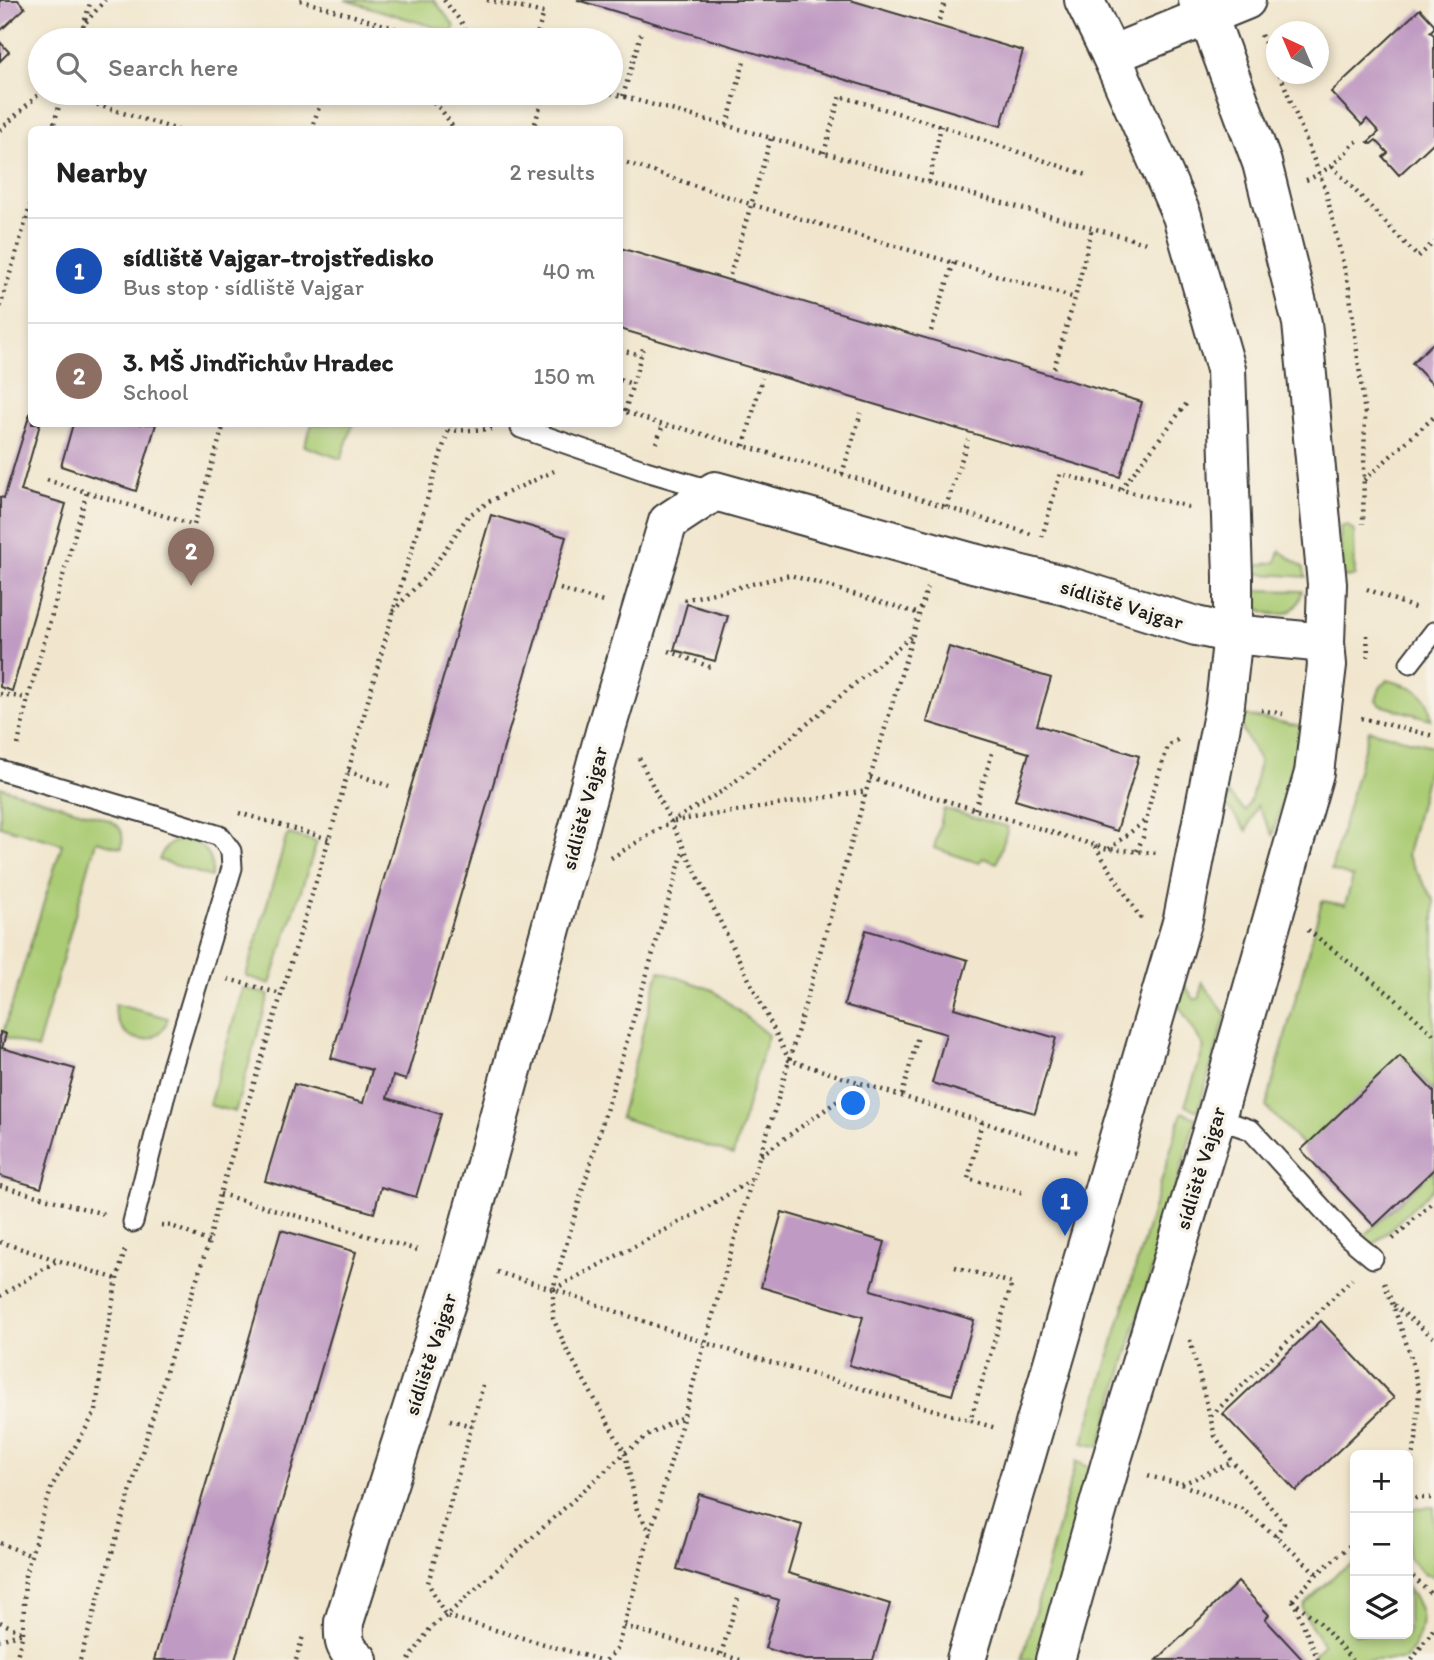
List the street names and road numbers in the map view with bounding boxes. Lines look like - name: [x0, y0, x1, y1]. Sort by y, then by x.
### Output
- street label: sídliště Vajgar: [1058, 573, 1187, 635]
- street label: sídliště Vajgar: [555, 743, 613, 873]
- street label: sídliště Vajgar: [1169, 1103, 1231, 1232]
- street label: sídliště Vajgar: [398, 1289, 462, 1418]

